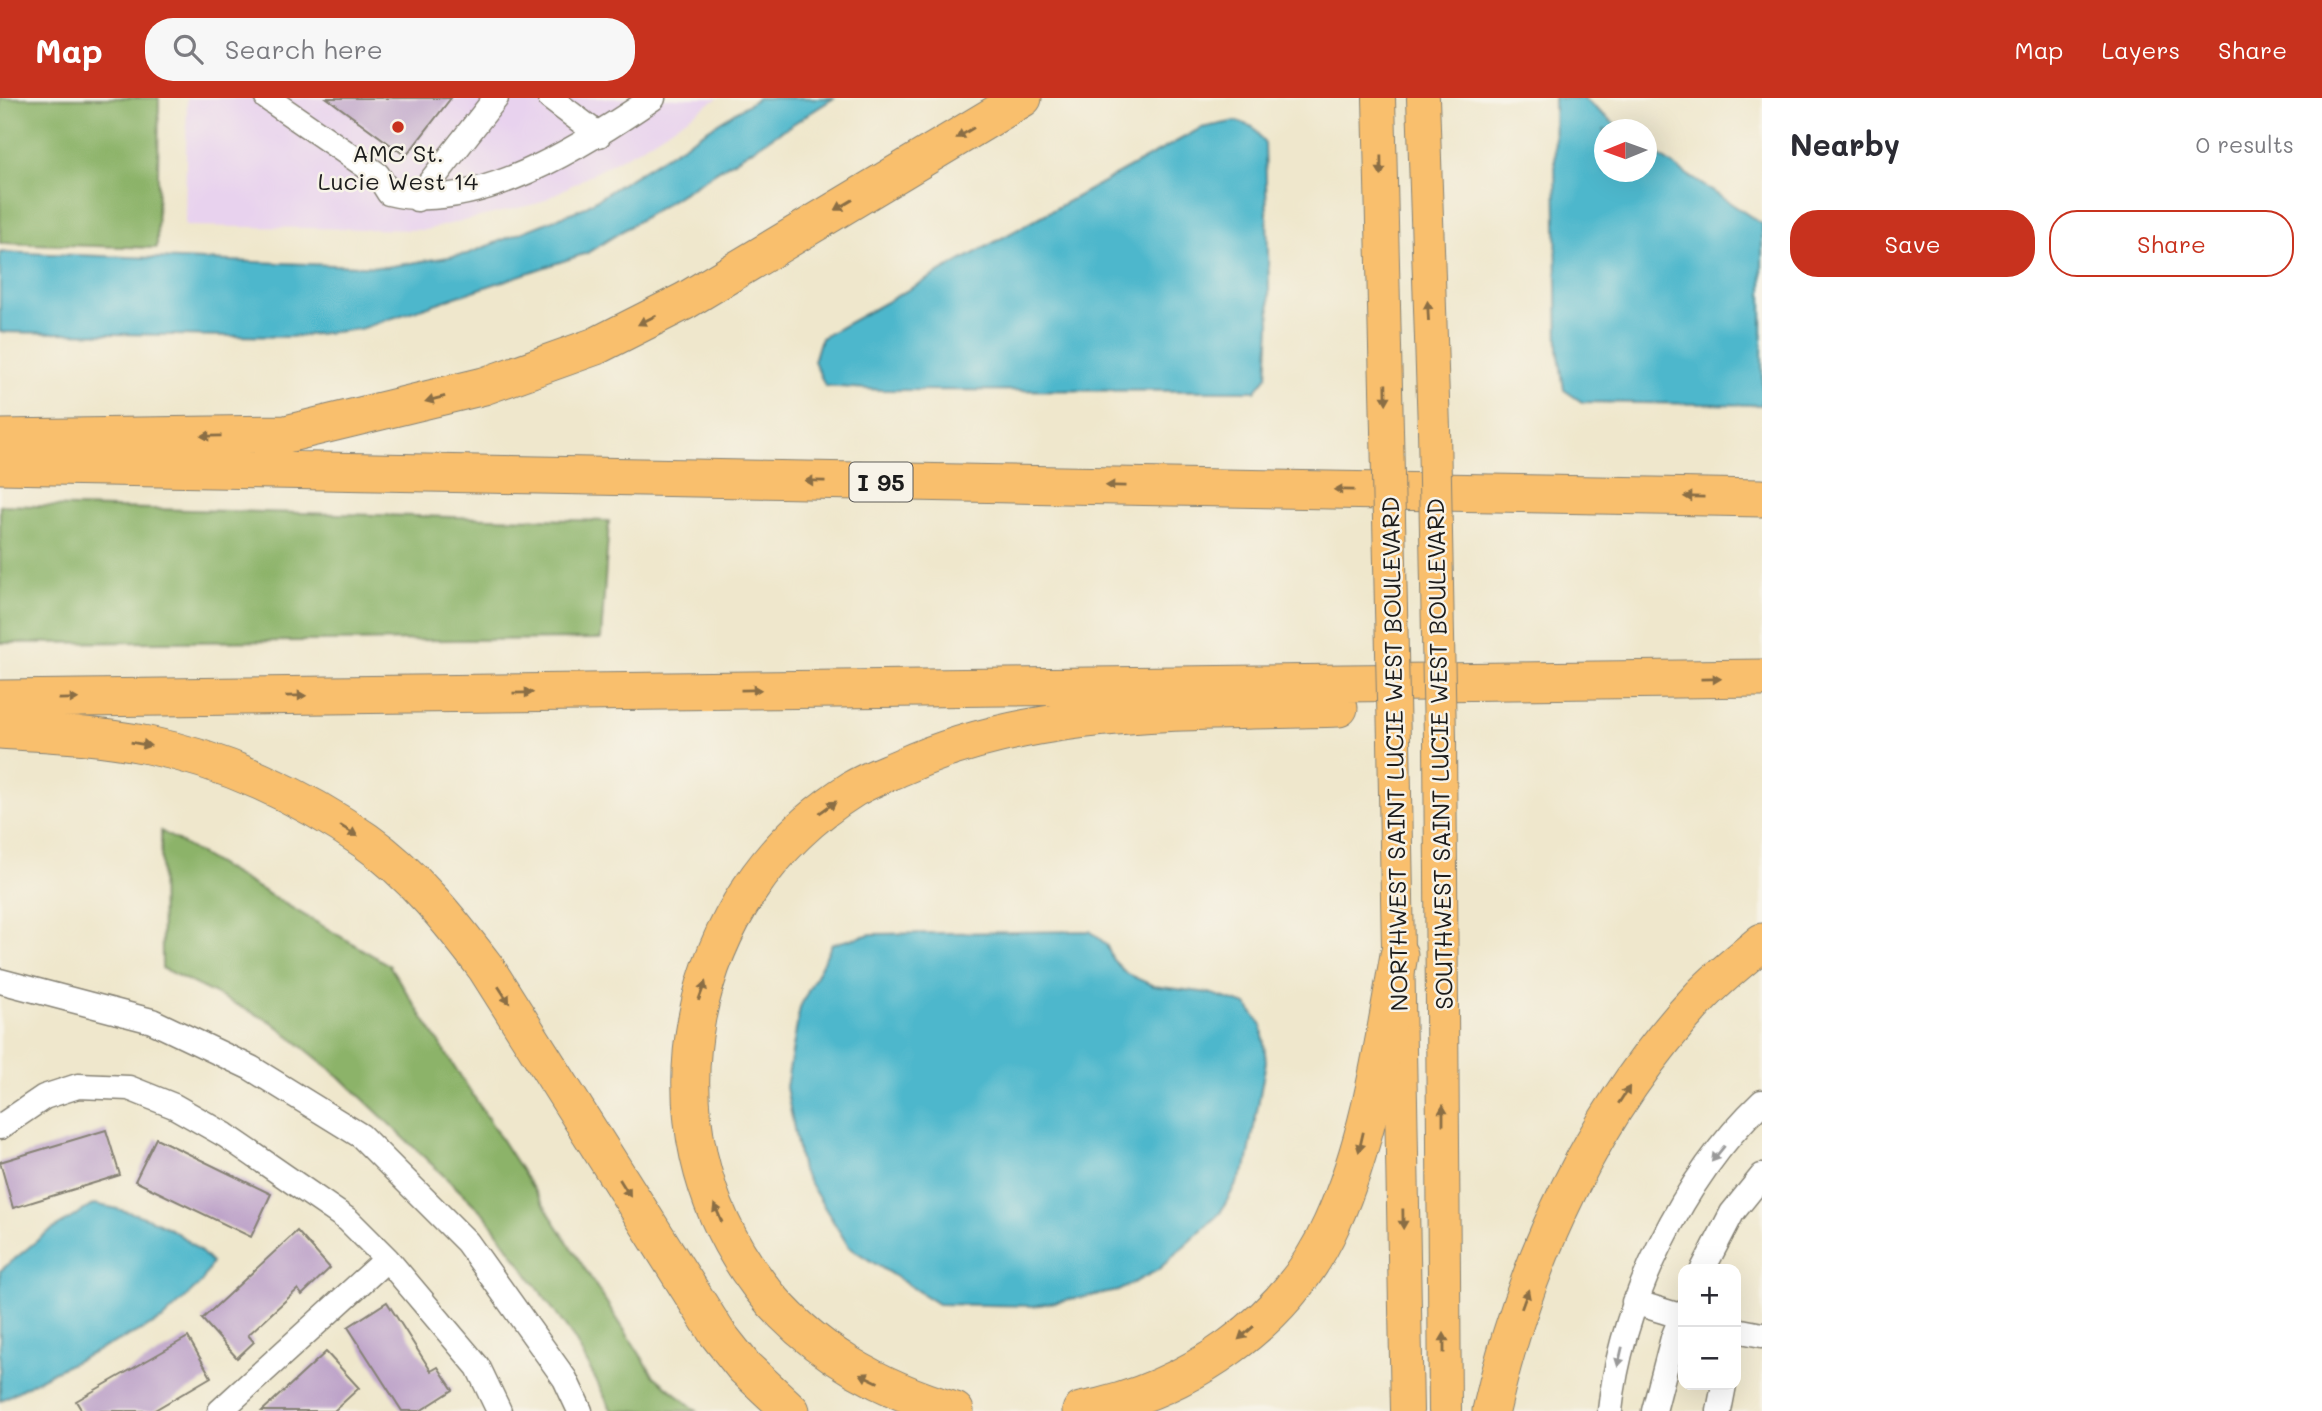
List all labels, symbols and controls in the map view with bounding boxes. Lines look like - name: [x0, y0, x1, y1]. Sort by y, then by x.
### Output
- search box: [145, 18, 635, 81]
- text: Map: [35, 28, 103, 71]
- icon: search: [169, 30, 207, 68]
- text: Search here: [225, 32, 383, 66]
- text: Map: [2015, 34, 2063, 65]
- text: Layers: [2101, 34, 2180, 65]
- text: Share: [2218, 34, 2287, 65]
- marker: AMC St. Lucie West 14: [390, 119, 406, 135]
- north arrow: [1594, 119, 1657, 182]
- text: Nearby: [1790, 124, 1900, 164]
- one-way arrow: [955, 127, 974, 140]
- text: 0 results: [2196, 129, 2294, 159]
- place label: AMC St. Lucie West 14: [318, 137, 478, 196]
- one-way arrow: [1375, 155, 1387, 177]
- one-way arrow: [834, 199, 853, 212]
- button: Save: [1790, 210, 2035, 277]
- button: Share: [2049, 210, 2294, 277]
- one-way arrow: [1423, 300, 1434, 322]
- one-way arrow: [637, 314, 657, 325]
- one-way arrow: [1380, 383, 1391, 405]
- one-way arrow: [423, 394, 445, 405]
- one-way arrow: [200, 430, 222, 442]
- road number: I 95: [850, 462, 912, 502]
- one-way arrow: [804, 475, 826, 486]
- one-way arrow: [1105, 480, 1127, 492]
- one-way arrow: [1333, 485, 1355, 496]
- one-way arrow: [1683, 491, 1705, 503]
- street label: NORTHWEST SAINT LUCIE WEST BOULEVARD: [1374, 496, 1414, 1012]
- street label: SOUTHWEST SAINT LUCIE WEST BOULEVARD: [1419, 498, 1459, 1010]
- one-way arrow: [1700, 673, 1722, 684]
- one-way arrow: [740, 684, 762, 696]
- one-way arrow: [512, 687, 534, 699]
- one-way arrow: [285, 690, 307, 702]
- one-way arrow: [57, 693, 79, 704]
- one-way arrow: [130, 739, 152, 750]
- one-way arrow: [819, 800, 837, 814]
- one-way arrow: [340, 824, 359, 837]
- one-way arrow: [697, 981, 708, 1002]
- one-way arrow: [497, 986, 510, 1005]
- one-way arrow: [1617, 1085, 1630, 1104]
- one-way arrow: [1437, 1104, 1449, 1126]
- one-way arrow: [1355, 1131, 1366, 1153]
- one-way arrow: [1710, 1145, 1725, 1163]
- one-way arrow: [618, 1178, 631, 1198]
- one-way arrow: [713, 1203, 724, 1224]
- one-way arrow: [1398, 1208, 1409, 1230]
- map controls: [1678, 1264, 1741, 1390]
- button: +: [1678, 1264, 1741, 1327]
- one-way arrow: [1519, 1288, 1530, 1309]
- one-way arrow: [1237, 1325, 1255, 1341]
- button: −: [1678, 1327, 1741, 1390]
- one-way arrow: [1438, 1332, 1450, 1354]
- one-way arrow: [1614, 1346, 1625, 1368]
- one-way arrow: [859, 1372, 879, 1384]

